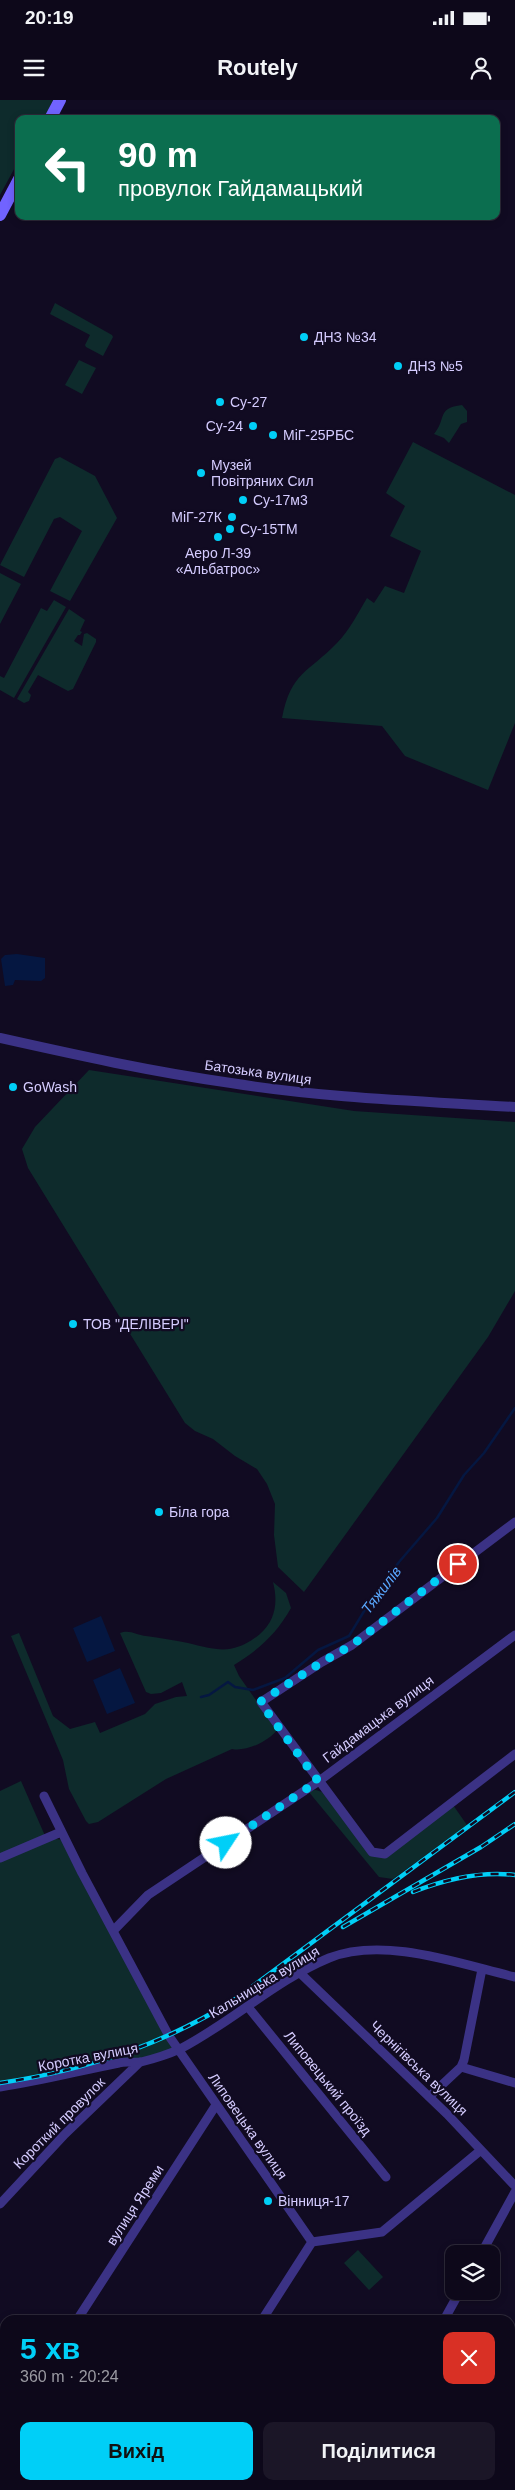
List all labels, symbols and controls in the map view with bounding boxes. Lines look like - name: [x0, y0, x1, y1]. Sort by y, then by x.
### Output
- text: 20:19: [25, 7, 74, 28]
- icon: menu: [20, 54, 48, 82]
- icon: person: [467, 54, 495, 82]
- text: Routely: [217, 55, 298, 80]
- icon: left: [35, 135, 100, 200]
- text: 90 m: [118, 135, 198, 174]
- text: провулок Гайдамацький: [118, 176, 363, 201]
- place label: ДНЗ №34: [314, 329, 377, 345]
- marker: ДНЗ №34: [298, 331, 310, 343]
- place label: ДНЗ №5: [408, 358, 463, 374]
- marker: ДНЗ №5: [392, 360, 404, 372]
- place label: Су-27: [230, 394, 268, 410]
- marker: Су-27: [214, 396, 226, 408]
- place label: Су-24: [206, 418, 243, 434]
- marker: Су-24: [247, 420, 259, 432]
- place label: МіГ-25РБС: [283, 427, 354, 443]
- marker: МіГ-25РБС: [267, 429, 279, 441]
- place label: Музей Повітряних Сил: [211, 457, 314, 489]
- marker: Музей Повітряних Сил: [195, 467, 207, 479]
- place label: Су-17м3: [253, 492, 308, 508]
- marker: Су-17м3: [237, 494, 249, 506]
- place label: МіГ-27К: [171, 509, 223, 525]
- marker: МіГ-27К: [226, 511, 238, 523]
- place label: Су-15ТМ: [240, 521, 298, 537]
- marker: Су-15ТМ: [224, 523, 236, 535]
- marker: Аеро Л-39 «Альбатрос»: [212, 531, 224, 543]
- place label: Аеро Л-39 «Альбатрос»: [176, 545, 260, 577]
- street label: Батозька вулиця: [204, 1057, 312, 1087]
- place label: GoWash: [23, 1079, 77, 1095]
- marker: GoWash: [7, 1081, 19, 1093]
- place label: ТОВ "ДЕЛІВЕРІ": [83, 1316, 189, 1332]
- marker: ТОВ "ДЕЛІВЕРІ": [67, 1318, 79, 1330]
- place label: Біла гора: [169, 1504, 230, 1520]
- marker: Біла гора: [153, 1506, 165, 1518]
- pin: [437, 1543, 479, 1585]
- icon: arrive: [444, 1550, 472, 1578]
- water label: Тяжилів: [358, 1563, 404, 1617]
- street label: Гайдамацька вулиця: [319, 1672, 437, 1766]
- position arrow: [199, 1816, 251, 1868]
- street label: Кальницька вулиця: [206, 1943, 322, 2021]
- street label: Чернігівська вулиця: [367, 2017, 471, 2119]
- street label: Липовецький проїзд: [281, 2028, 375, 2138]
- street label: Коротка вулиця: [37, 2039, 139, 2075]
- street label: Липовецька вулиця: [205, 2070, 291, 2182]
- street label: Короткий провулок: [10, 2073, 109, 2172]
- street label: вулиця Яреми: [103, 2162, 167, 2248]
- place label: Вінниця-17: [278, 2193, 350, 2209]
- marker: Вінниця-17: [262, 2195, 274, 2207]
- map controls: [445, 2245, 500, 2300]
- button: layers: [445, 2245, 500, 2300]
- text: 5 хв: [20, 2332, 80, 2365]
- button: close: [443, 2332, 495, 2384]
- text: 360 m · 20:24: [20, 2368, 119, 2385]
- button: Вихід: [20, 2422, 253, 2480]
- button: Поділитися: [263, 2422, 495, 2480]

